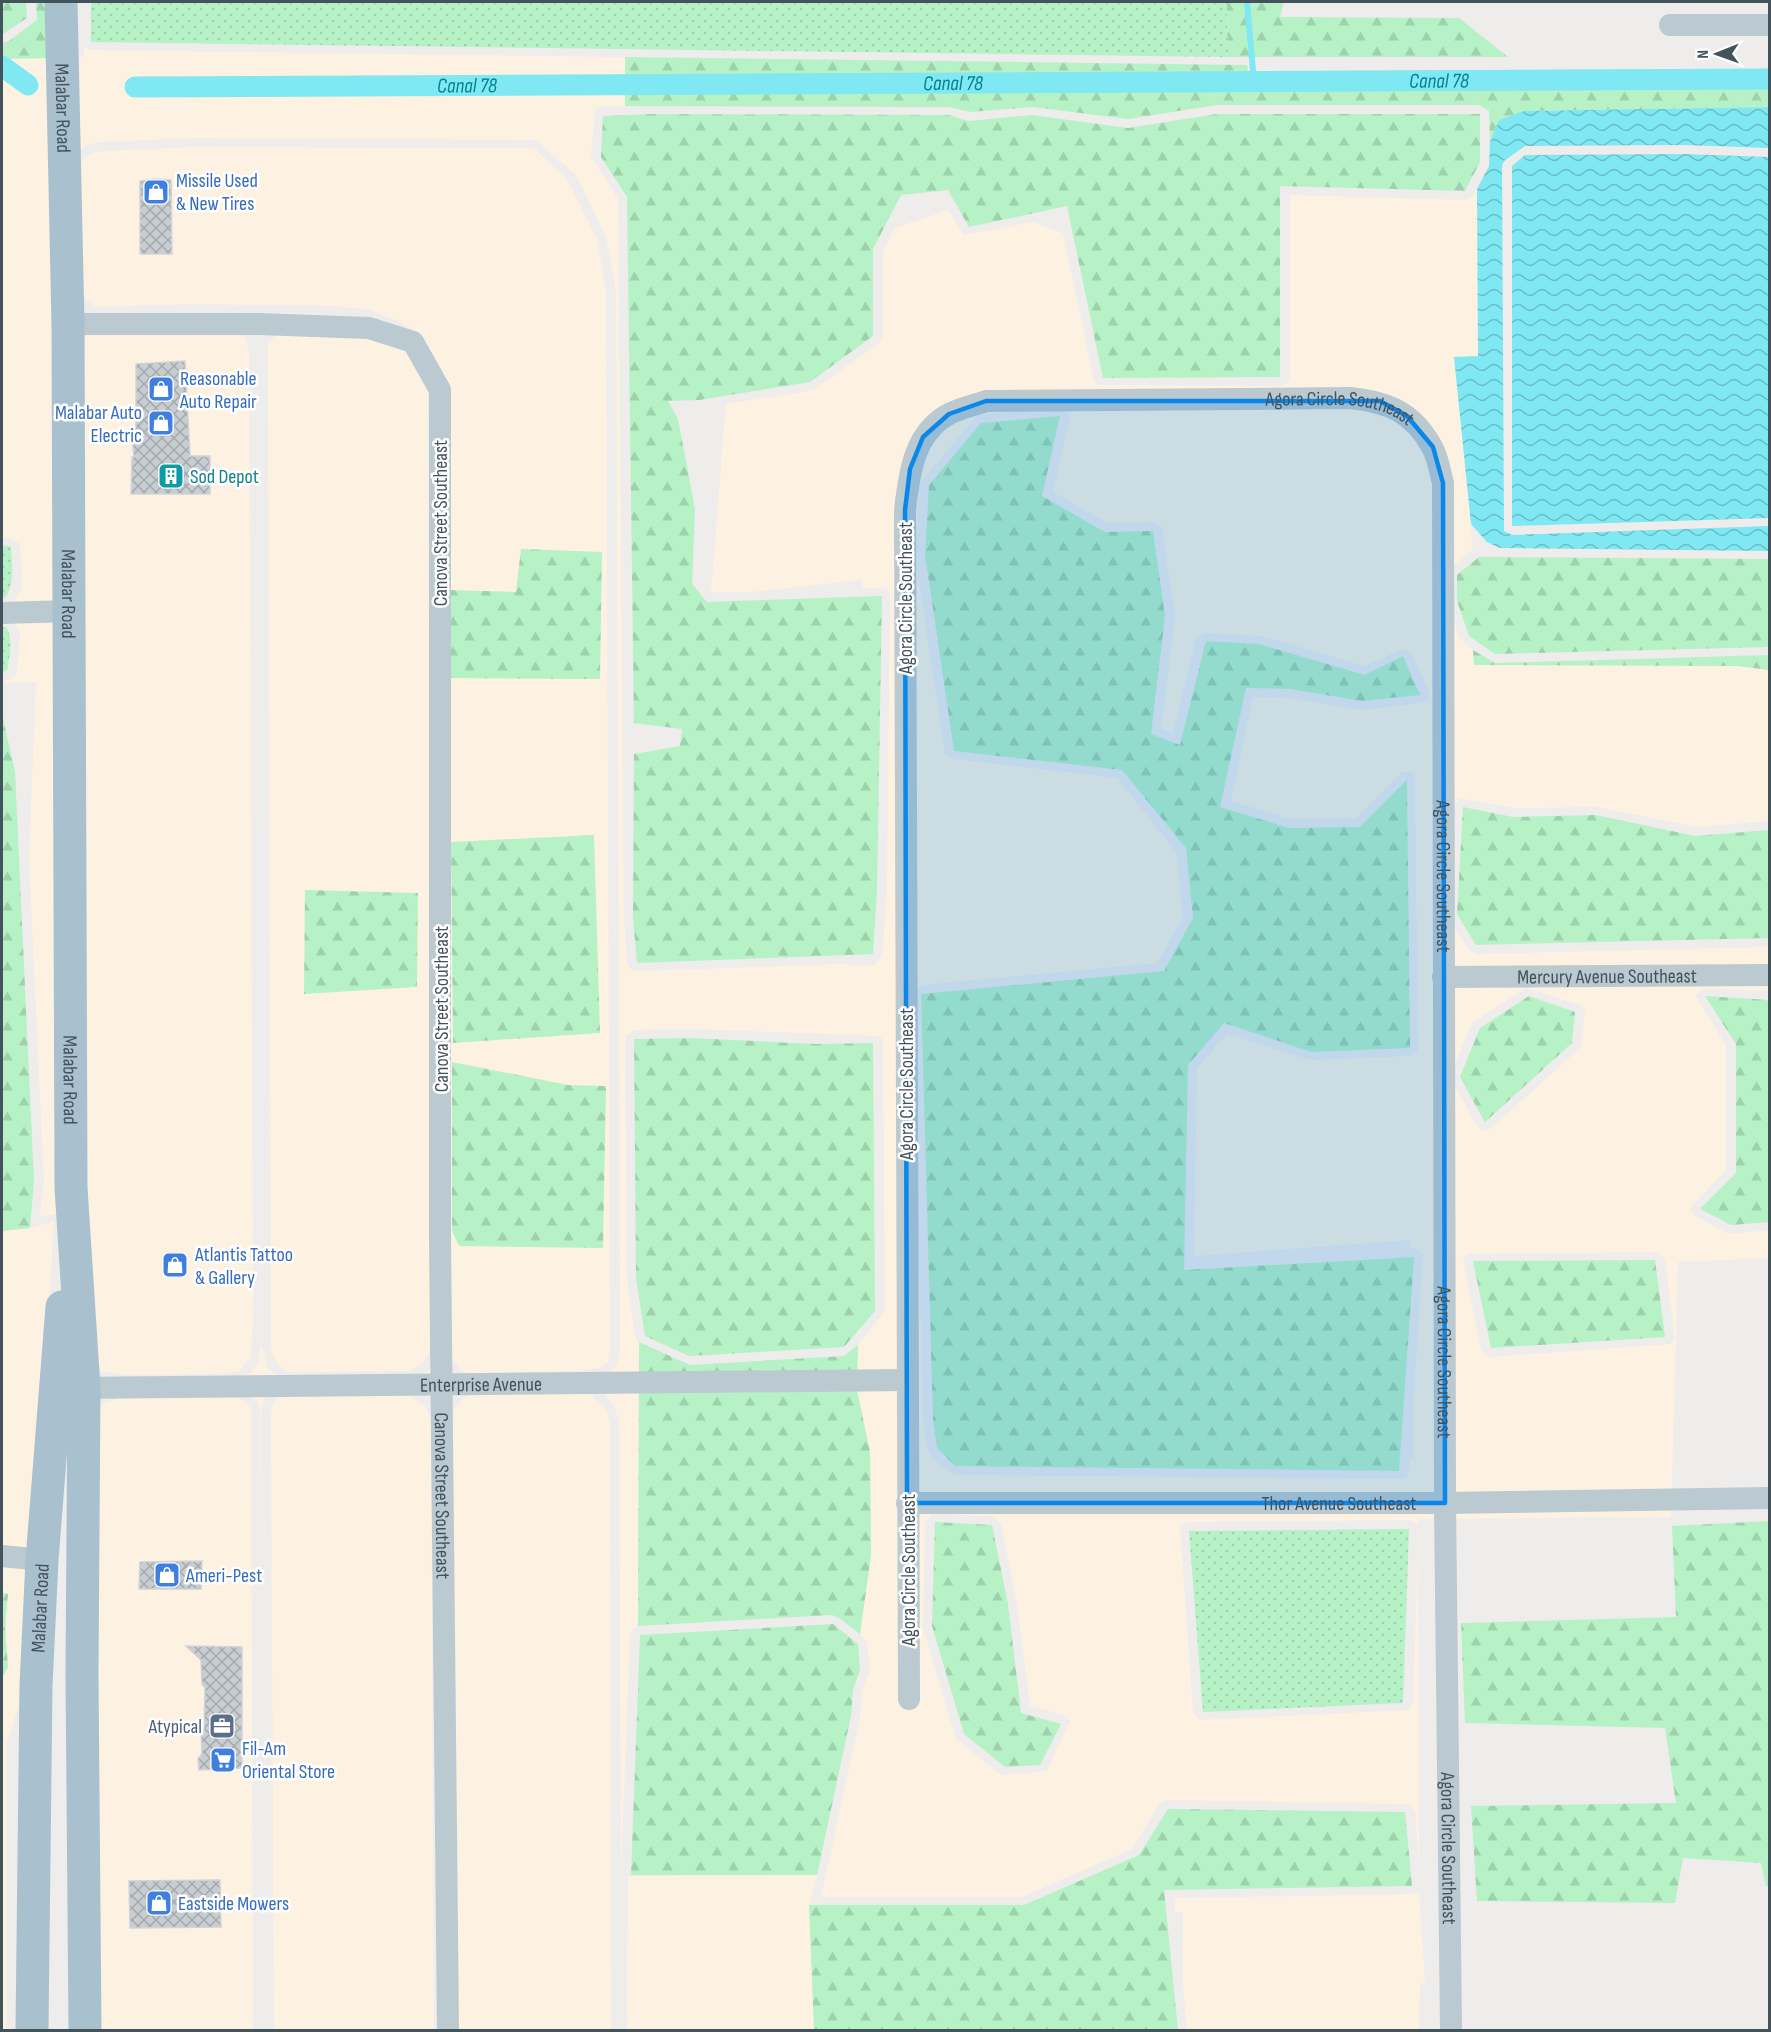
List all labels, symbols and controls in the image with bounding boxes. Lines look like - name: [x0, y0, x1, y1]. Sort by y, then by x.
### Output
- north arrow: [1687, 24, 1747, 84]
- text: N: [1694, 50, 1713, 59]
- street label: Malabar Road: [49, 63, 75, 153]
- water label: Canal 78: [1409, 68, 1469, 94]
- water label: Canal 78: [923, 71, 983, 96]
- water label: Canal 78: [437, 73, 497, 99]
- place label: Missile Used & New Tires: [176, 169, 258, 216]
- shop icon: Missile Used & New Tires: [141, 177, 171, 207]
- place label: Reasonable Auto Repair: [179, 367, 257, 414]
- shop icon: Reasonable Auto Repair: [146, 374, 176, 404]
- street label: Agora Circle Southeast: [1264, 387, 1419, 431]
- place label: Malabar Auto Electric: [55, 401, 142, 448]
- shop icon: Malabar Auto Electric: [146, 408, 176, 438]
- street label: Canova Street Southeast: [429, 440, 453, 606]
- building icon: Sod Depot: [156, 461, 186, 491]
- place label: Sod Depot: [190, 465, 259, 489]
- street label: Agora Circle Southeast: [894, 522, 918, 675]
- street label: Malabar Road: [56, 549, 80, 639]
- street label: Agora Circle Southeast: [1431, 799, 1455, 953]
- street label: Canova Street Southeast: [430, 926, 454, 1092]
- street label: Mercury Avenue Southeast: [1517, 964, 1697, 990]
- street label: Agora Circle Southeast: [895, 1008, 919, 1161]
- street label: Malabar Road: [57, 1035, 82, 1125]
- place label: Atlantis Tattoo & Gallery: [194, 1243, 293, 1290]
- shop icon: Atlantis Tattoo & Gallery: [160, 1250, 190, 1280]
- street label: Agora Circle Southeast: [1432, 1285, 1456, 1439]
- street label: Enterprise Avenue: [420, 1372, 542, 1398]
- street label: Canova Street Southeast: [429, 1412, 454, 1579]
- street label: Thor Avenue Southeast: [1262, 1492, 1416, 1516]
- street label: Agora Circle Southeast: [897, 1494, 921, 1647]
- shop icon: Ameri-Pest: [152, 1560, 182, 1590]
- street label: Malabar Road: [27, 1563, 55, 1653]
- place label: Ameri-Pest: [185, 1564, 262, 1588]
- office icon: Atypical: [207, 1711, 237, 1741]
- place label: Atypical: [147, 1715, 202, 1739]
- place label: Fil-Am Oriental Store: [242, 1737, 335, 1784]
- supermarket icon: Fil-Am Oriental Store: [208, 1745, 238, 1775]
- street label: Agora Circle Southeast: [1435, 1771, 1461, 1925]
- shop icon: Eastside Mowers: [144, 1888, 174, 1918]
- place label: Eastside Mowers: [178, 1892, 289, 1916]

